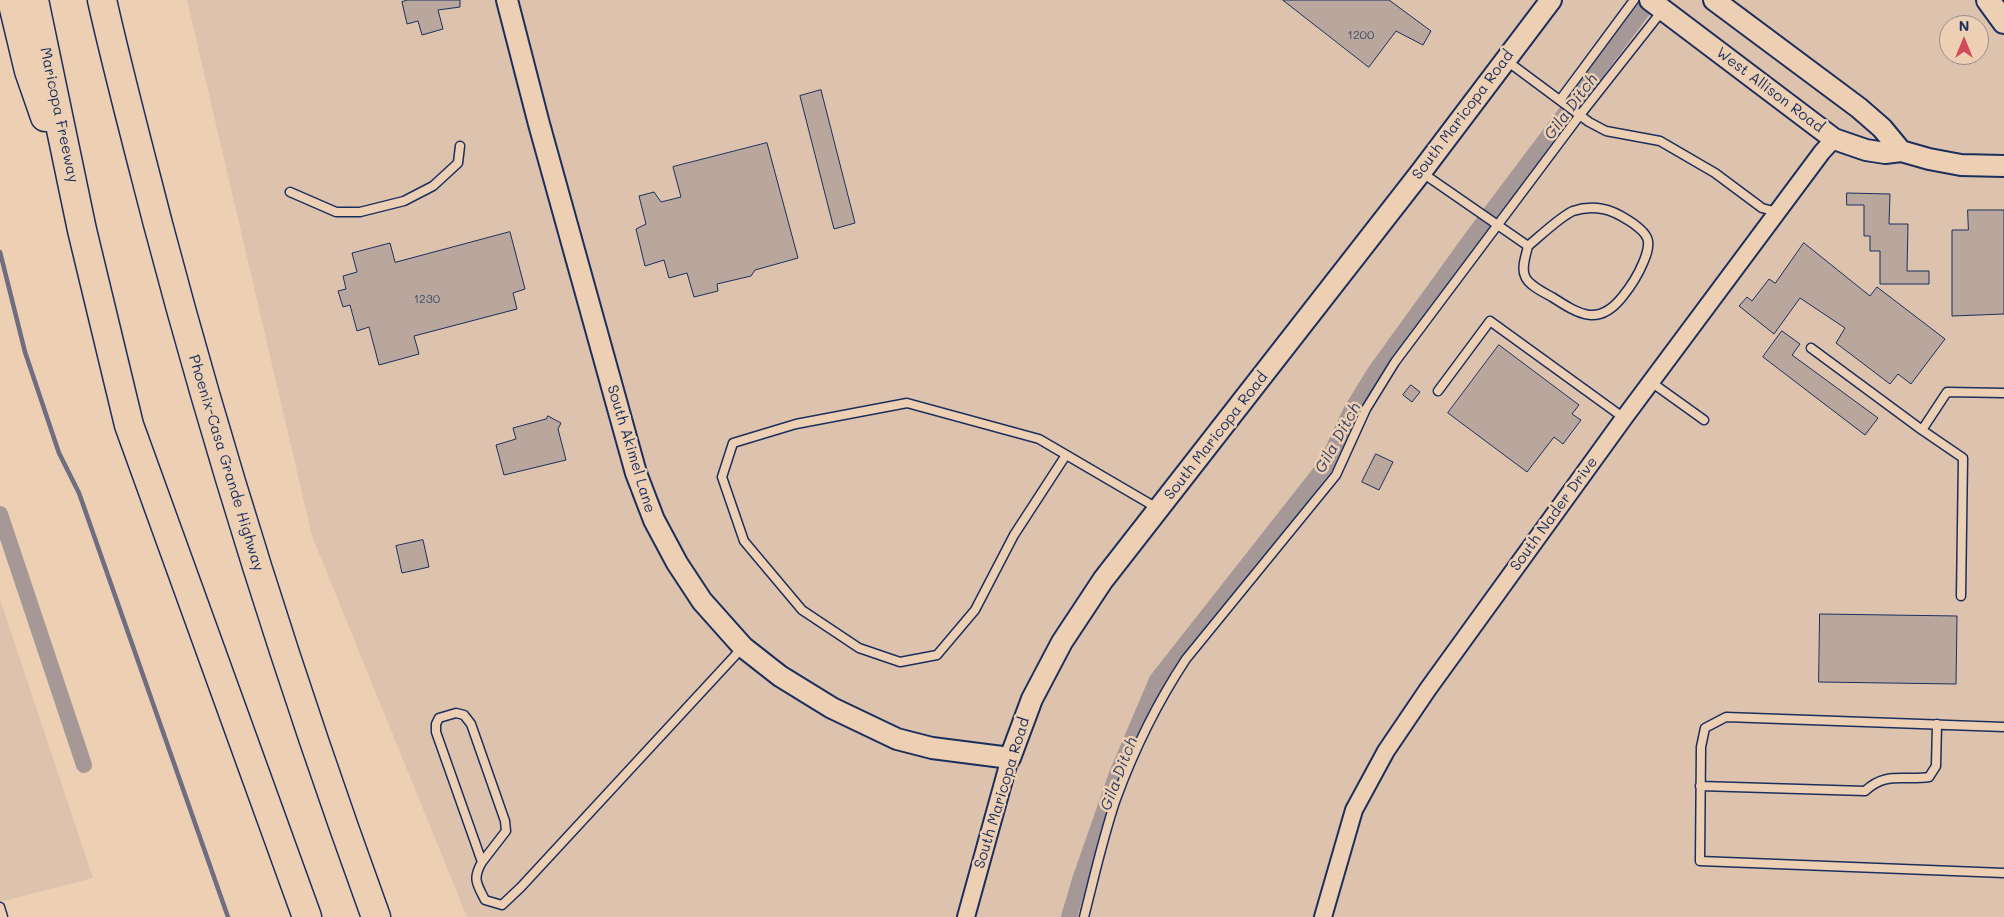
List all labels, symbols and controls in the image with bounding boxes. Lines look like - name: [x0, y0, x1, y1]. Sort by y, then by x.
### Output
- north arrow: [1939, 15, 1989, 65]
- text: N: [1959, 16, 1969, 35]
- house number: 1200: [1348, 28, 1374, 42]
- street label: West Allison Road: [1713, 44, 1827, 136]
- street label: Maricopa Freeway: [36, 46, 82, 184]
- street label: South Maricopa Road: [1408, 47, 1518, 183]
- water label: Gila Ditch: [1540, 70, 1602, 144]
- house number: 1230: [414, 292, 440, 306]
- street label: Phoenix-Casa Grande Highway: [184, 353, 268, 573]
- street label: South Maricopa Road: [1160, 368, 1272, 504]
- street label: South Akimel Lane: [603, 383, 659, 515]
- water label: Gila Ditch: [1311, 400, 1365, 476]
- street label: South Nader Drive: [1507, 453, 1601, 575]
- street label: South Maricopa Road: [970, 715, 1034, 871]
- water label: Gila Ditch: [1096, 735, 1142, 813]

